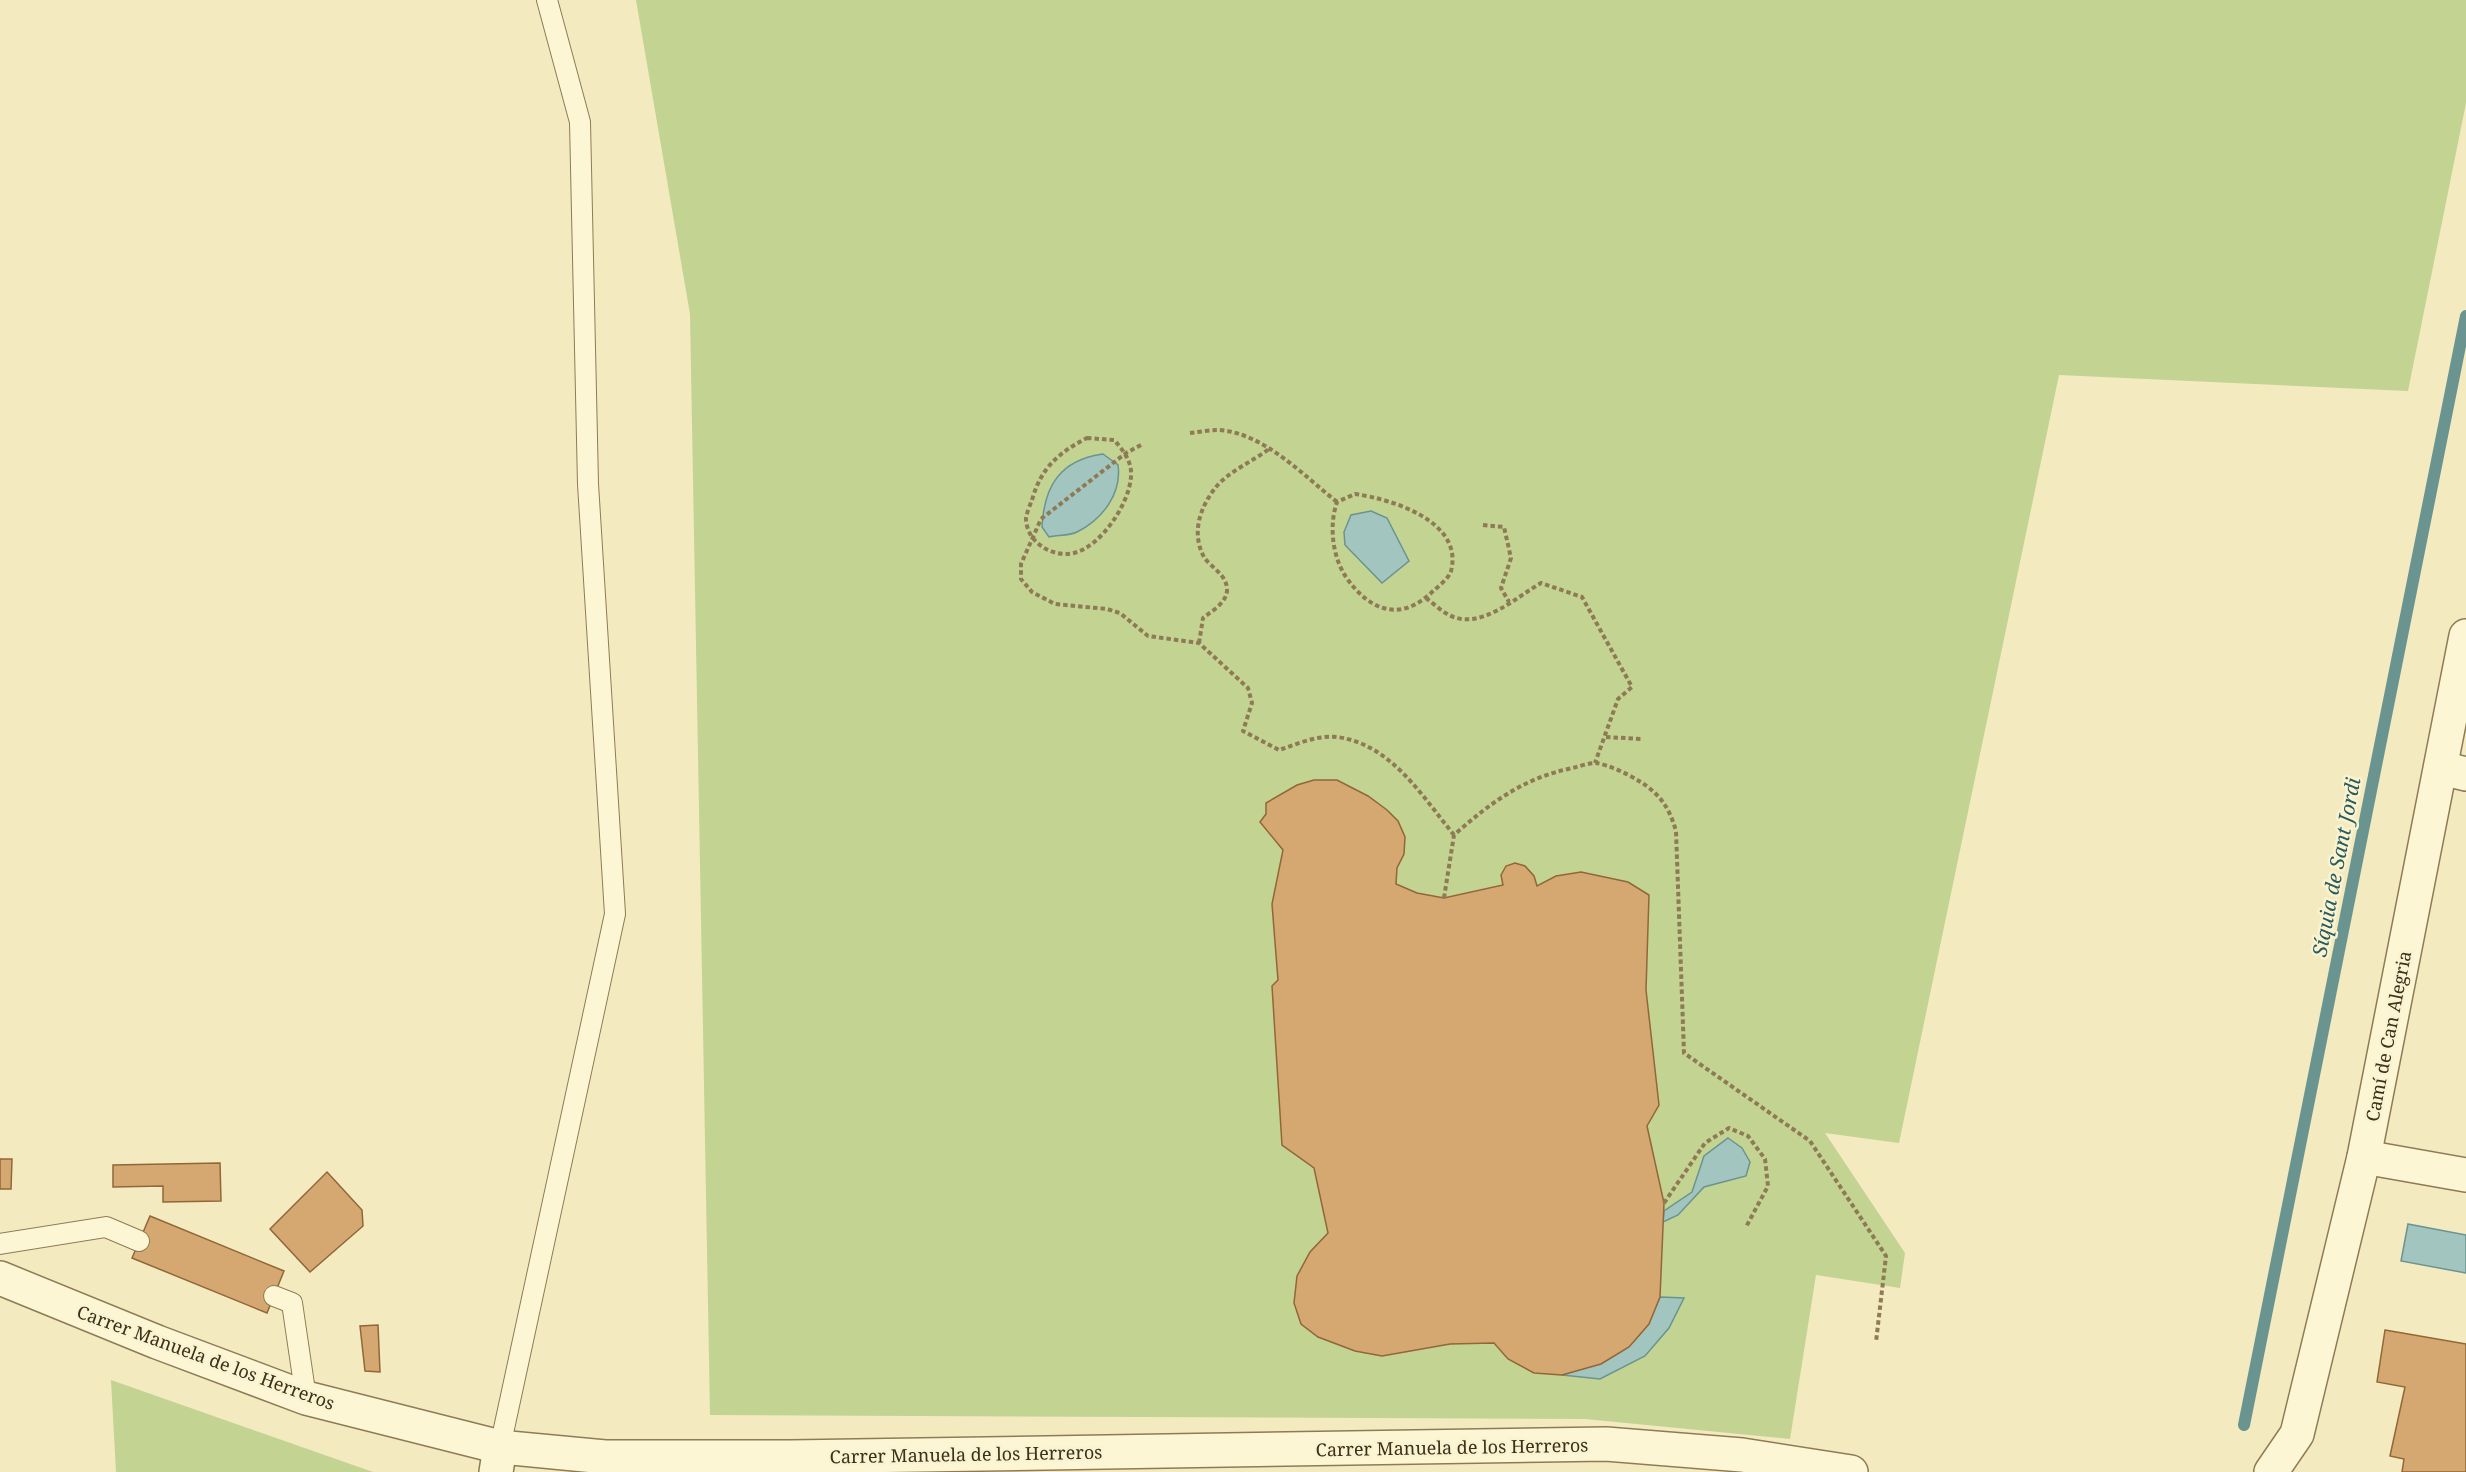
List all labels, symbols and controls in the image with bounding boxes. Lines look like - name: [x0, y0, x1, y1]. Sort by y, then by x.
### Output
- water label: Síquia de Sant Jordi: [2305, 775, 2367, 959]
- street label: Camí de Can Alegria: [2360, 949, 2416, 1123]
- street label: Carrer Manuela de los Herreros: [74, 1299, 338, 1415]
- street label: Carrer Manuela de los Herreros: [1316, 1433, 1588, 1461]
- street label: Carrer Manuela de los Herreros: [830, 1440, 1102, 1468]

